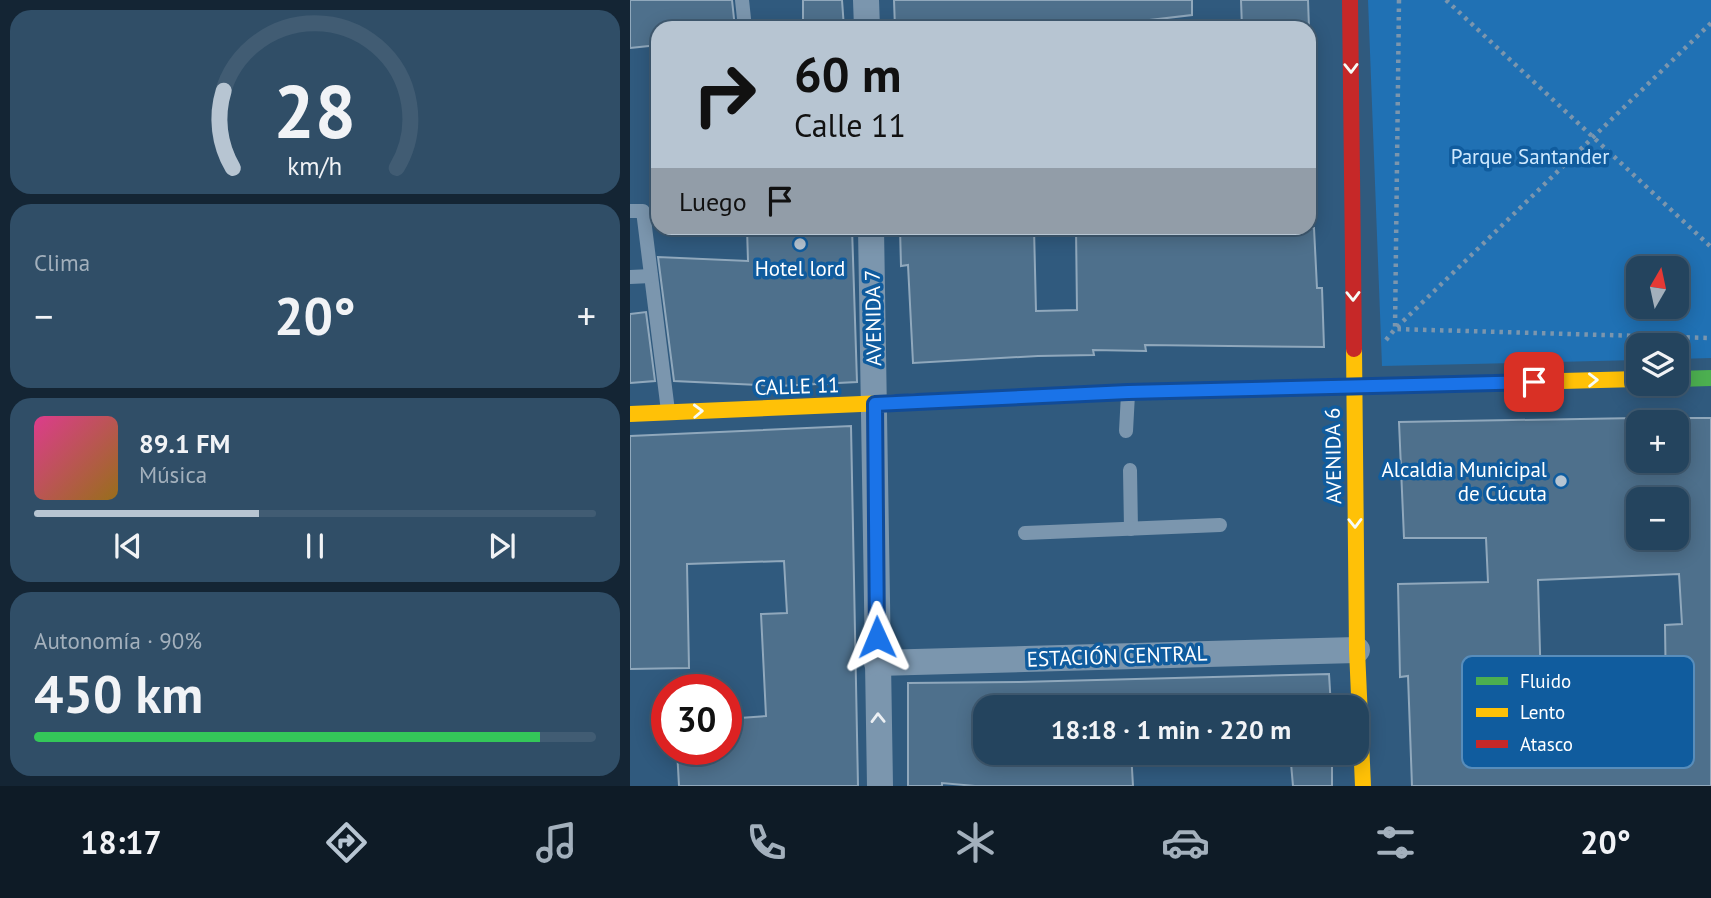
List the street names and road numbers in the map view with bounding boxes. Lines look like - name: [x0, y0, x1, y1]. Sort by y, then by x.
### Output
- street label: AVENIDA 7: [859, 270, 887, 366]
- street label: CALLE 11: [754, 371, 840, 401]
- street label: AVENIDA 6: [1319, 408, 1347, 504]
- street label: ESTACIÓN CENTRAL: [1026, 639, 1208, 673]

